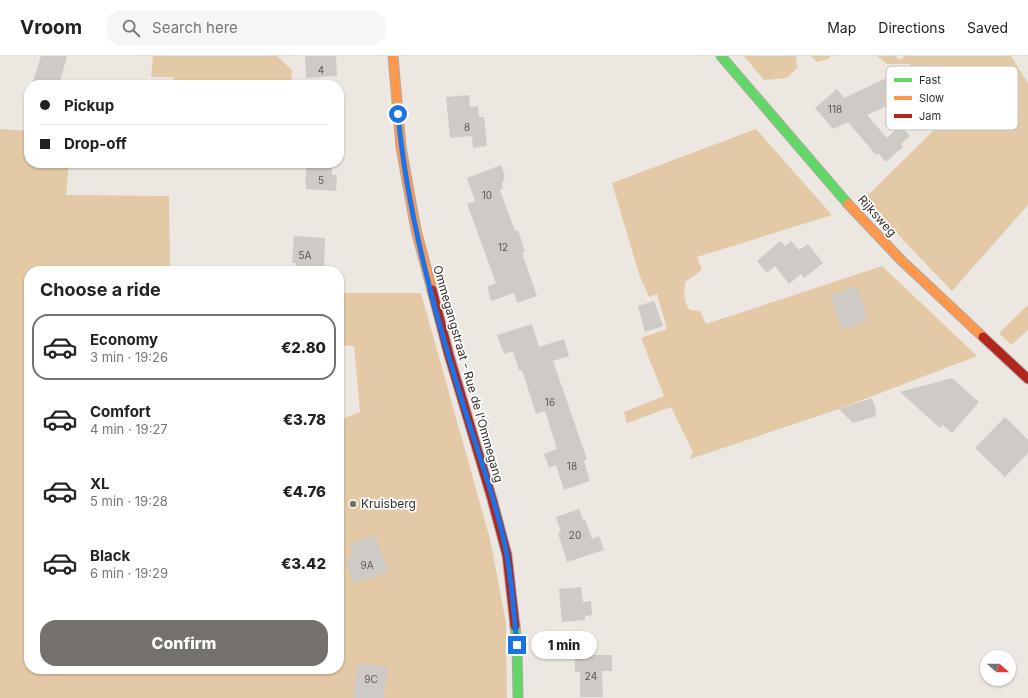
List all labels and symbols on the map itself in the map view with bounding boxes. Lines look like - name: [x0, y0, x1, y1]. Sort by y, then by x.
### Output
- house number: 4: [318, 64, 324, 76]
- legend: [886, 66, 1018, 130]
- text: Fast: [919, 73, 941, 87]
- text: Slow: [919, 91, 944, 105]
- house number: 118: [828, 103, 842, 115]
- route start: [389, 105, 407, 123]
- text: Jam: [919, 109, 941, 123]
- house number: 8: [464, 121, 470, 133]
- house number: 5: [318, 174, 324, 186]
- house number: 10: [482, 189, 492, 201]
- street label: Rijksweg: [855, 192, 900, 239]
- house number: 12: [498, 241, 508, 253]
- house number: 5A: [299, 249, 312, 261]
- street label: Ommegangstraat - Rue de l'Ommegang: [430, 263, 507, 484]
- house number: 16: [545, 396, 555, 408]
- house number: 18: [567, 460, 577, 472]
- place label: Kruisberg: [361, 496, 416, 511]
- marker: Kruisberg: [348, 499, 358, 509]
- house number: 20: [569, 529, 581, 541]
- house number: 9A: [360, 559, 374, 571]
- callout: 1 min: [531, 631, 597, 659]
- route end: [508, 636, 526, 654]
- north arrow: [980, 650, 1016, 686]
- house number: 24: [585, 670, 597, 682]
- house number: 9C: [364, 673, 378, 685]

